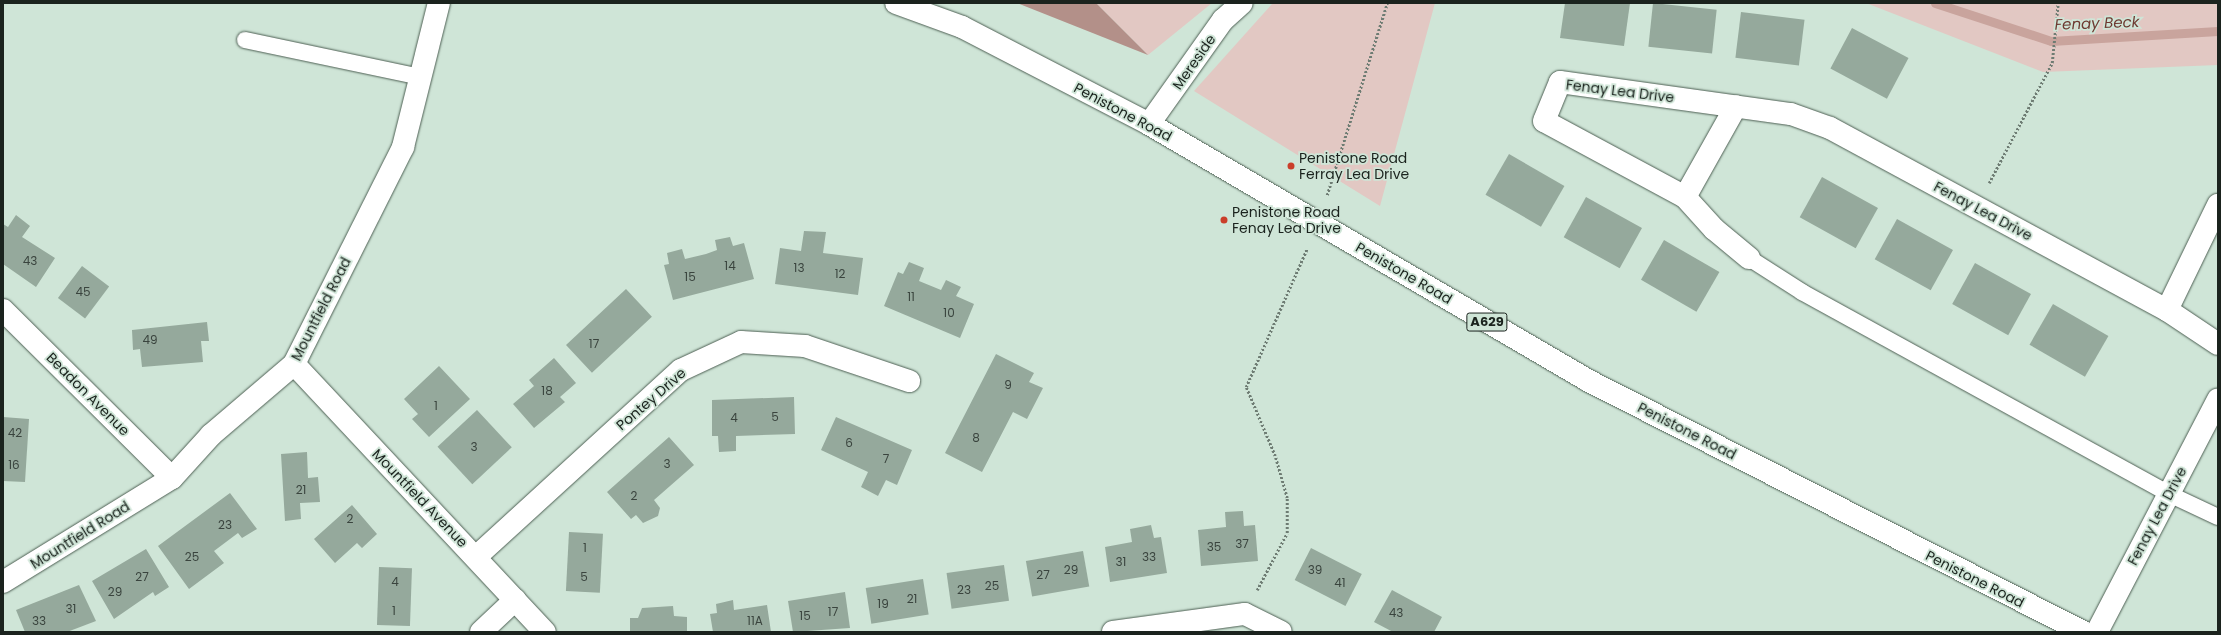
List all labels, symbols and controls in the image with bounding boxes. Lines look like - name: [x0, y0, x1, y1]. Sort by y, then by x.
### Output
- water label: Fenay Beck: [2054, 13, 2140, 33]
- street label: Mereside: [1169, 31, 1219, 93]
- street label: Fenay Lea Drive: [1565, 76, 1675, 106]
- street label: Penistone Road: [1071, 79, 1175, 145]
- place label: Penistone Road Ferray Lea Drive: [1299, 150, 1409, 182]
- marker: Penistone Road Ferray Lea Drive: [1286, 161, 1296, 171]
- street label: Fenay Lea Drive: [1931, 178, 2035, 244]
- place label: Penistone Road Fenay Lea Drive: [1232, 204, 1341, 236]
- marker: Penistone Road Fenay Lea Drive: [1219, 215, 1229, 225]
- street label: Penistone Road: [1353, 239, 1455, 307]
- house number: 43: [23, 254, 37, 268]
- street label: Mountfield Road: [288, 254, 354, 364]
- house number: 14: [724, 259, 736, 273]
- house number: 13: [794, 261, 804, 275]
- house number: 12: [835, 267, 845, 281]
- house number: 15: [684, 270, 696, 284]
- house number: 45: [75, 285, 91, 299]
- house number: 11: [907, 290, 915, 304]
- house number: 10: [943, 306, 955, 320]
- road number: A629: [1466, 311, 1508, 333]
- house number: 49: [142, 333, 158, 347]
- house number: 17: [589, 337, 599, 351]
- street label: Beadon Avenue: [43, 349, 133, 439]
- street label: Pontey Drive: [613, 364, 689, 434]
- house number: 9: [1004, 378, 1012, 392]
- house number: 18: [541, 384, 553, 398]
- house number: 1: [434, 399, 438, 413]
- street label: Penistone Road: [1635, 399, 1739, 463]
- house number: 5: [771, 410, 779, 424]
- house number: 4: [730, 411, 738, 425]
- house number: 42: [8, 426, 22, 440]
- house number: 8: [972, 431, 980, 445]
- house number: 6: [845, 436, 853, 450]
- house number: 3: [470, 440, 478, 454]
- street label: Mountfield Avenue: [369, 445, 471, 551]
- house number: 7: [883, 452, 889, 466]
- house number: 3: [663, 457, 671, 471]
- house number: 16: [8, 458, 20, 472]
- street label: Fenay Lea Drive: [2124, 464, 2190, 568]
- house number: 21: [296, 483, 306, 497]
- house number: 2: [631, 489, 637, 503]
- street label: Mountfield Road: [27, 498, 133, 572]
- house number: 2: [347, 512, 353, 526]
- house number: 23: [218, 518, 232, 532]
- house number: 37: [1235, 537, 1249, 551]
- house number: 35: [1207, 540, 1221, 554]
- house number: 1: [583, 541, 587, 555]
- street label: Penistone Road: [1923, 547, 2027, 611]
- house number: 25: [185, 550, 199, 564]
- house number: 33: [1142, 550, 1156, 564]
- house number: 31: [1116, 555, 1126, 569]
- house number: 29: [1064, 563, 1078, 577]
- house number: 39: [1308, 563, 1322, 577]
- house number: 27: [1036, 568, 1050, 582]
- house number: 27: [135, 570, 149, 584]
- house number: 5: [580, 570, 588, 584]
- house number: 4: [391, 575, 399, 589]
- house number: 41: [1334, 576, 1346, 590]
- house number: 25: [985, 579, 999, 593]
- house number: 23: [957, 583, 971, 597]
- house number: 29: [108, 585, 122, 599]
- house number: 21: [907, 592, 917, 606]
- house number: 19: [877, 597, 889, 611]
- house number: 31: [66, 602, 76, 616]
- house number: 1: [392, 604, 396, 618]
- house number: 17: [828, 605, 838, 619]
- house number: 43: [1389, 606, 1403, 620]
- house number: 15: [799, 609, 811, 623]
- house number: 33: [32, 614, 46, 628]
- house number: 11A: [747, 614, 763, 628]

